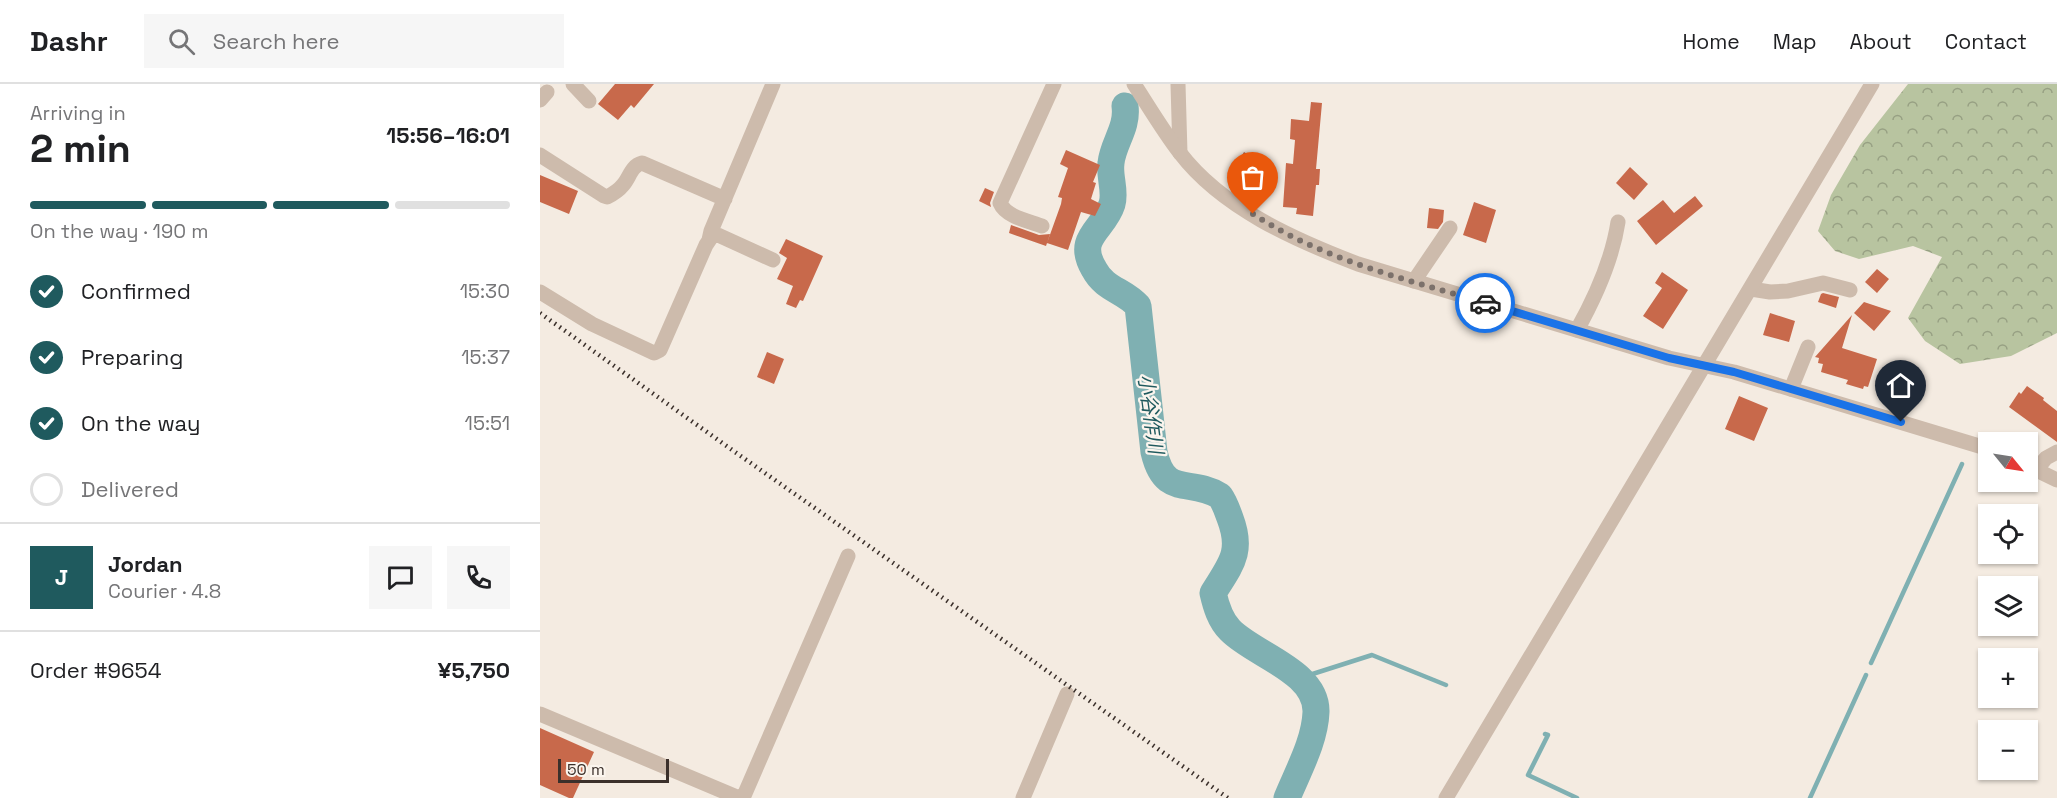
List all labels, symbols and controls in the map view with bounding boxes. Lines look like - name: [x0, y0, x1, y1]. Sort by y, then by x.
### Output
- search box: [144, 14, 564, 68]
- text: Dashr: [30, 23, 108, 59]
- icon: search: [165, 25, 198, 58]
- text: Search here: [213, 27, 340, 55]
- text: Home: [1682, 28, 1740, 55]
- text: Map: [1773, 28, 1817, 55]
- text: About: [1850, 28, 1912, 55]
- text: Contact: [1945, 28, 2027, 55]
- text: Arriving in: [30, 100, 126, 126]
- text: 15:56–16:01: [386, 121, 510, 149]
- text: 2 min: [30, 124, 131, 173]
- pin: [1227, 152, 1278, 214]
- icon: bag: [1236, 161, 1269, 194]
- text: On the way · 190 m: [30, 218, 208, 244]
- courier: [1455, 273, 1515, 333]
- icon: check: [30, 275, 63, 308]
- text: Confirmed: [81, 277, 191, 305]
- text: 15:30: [460, 278, 510, 304]
- icon: car: [1469, 287, 1502, 320]
- icon: check: [30, 341, 63, 374]
- text: Preparing: [81, 343, 183, 371]
- text: 15:37: [461, 344, 510, 370]
- pin: [1875, 360, 1926, 422]
- icon: home: [1884, 369, 1917, 402]
- water label: 小谷作川: [1133, 373, 1170, 457]
- icon: check: [30, 407, 63, 440]
- text: On the way: [81, 409, 200, 437]
- text: 15:51: [465, 410, 510, 436]
- north arrow: [1978, 432, 2038, 492]
- map controls: [1978, 432, 2038, 780]
- text: Delivered: [81, 475, 179, 503]
- button: locate: [1978, 504, 2038, 564]
- button: chat: [369, 546, 432, 609]
- button: phone: [447, 546, 510, 609]
- text: Jordan: [108, 550, 183, 578]
- text: J: [55, 563, 68, 591]
- button: layers: [1978, 576, 2038, 636]
- text: Courier · 4.8: [108, 578, 221, 604]
- button: +: [1978, 648, 2038, 708]
- text: Order #9654: [30, 656, 161, 684]
- text: ¥5,750: [438, 656, 510, 684]
- button: −: [1978, 720, 2038, 780]
- scale bar: [558, 756, 669, 784]
- text: 50 m: [567, 759, 605, 780]

